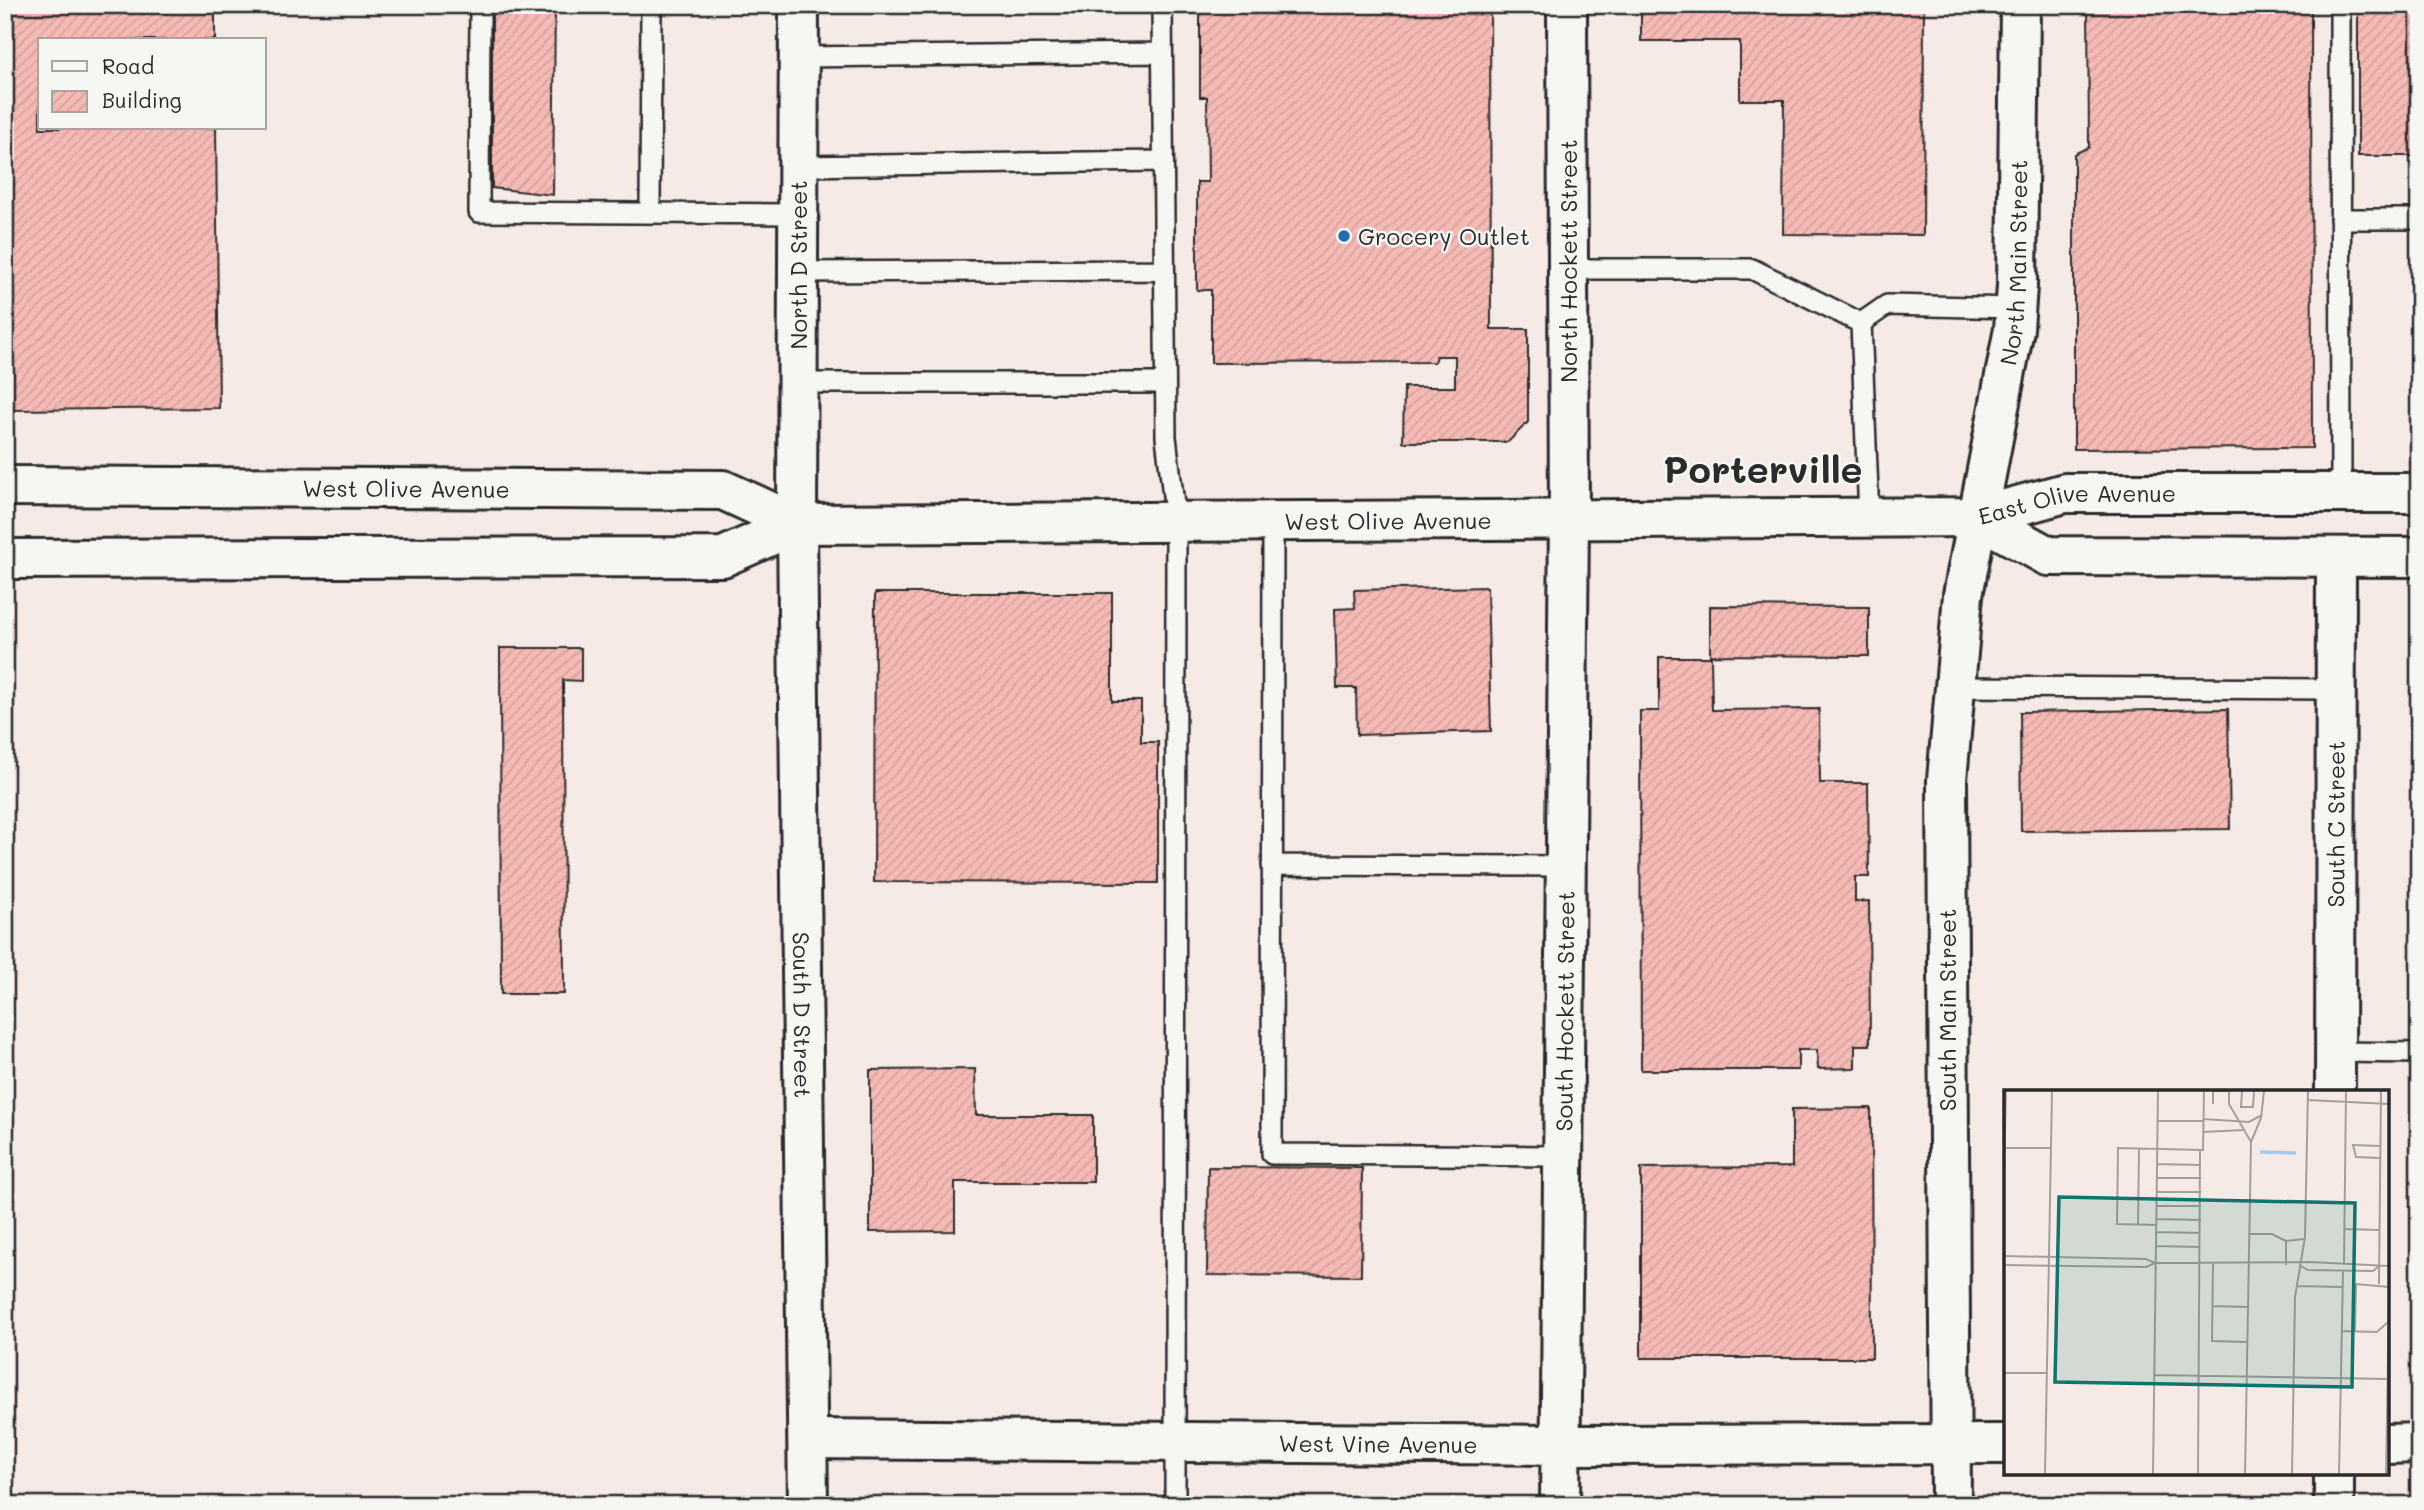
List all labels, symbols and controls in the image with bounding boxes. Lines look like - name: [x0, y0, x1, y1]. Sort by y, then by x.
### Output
- legend: [38, 38, 266, 130]
- text: Road: [102, 52, 154, 79]
- text: Building: [102, 86, 182, 113]
- street label: North Hockett Street: [1553, 139, 1583, 383]
- street label: North Main Street: [1992, 160, 2033, 368]
- street label: North D Street: [783, 181, 813, 349]
- place label: Grocery Outlet: [1358, 221, 1530, 251]
- marker: Grocery Outlet: [1336, 228, 1352, 244]
- district label: Porterville: [1663, 444, 1863, 492]
- street label: West Olive Avenue: [302, 473, 510, 504]
- street label: East Olive Avenue: [1975, 478, 2176, 531]
- street label: West Olive Avenue: [1284, 505, 1492, 536]
- street label: South C Street: [2320, 741, 2351, 907]
- street label: South Hockett Street: [1548, 891, 1581, 1131]
- street label: South Main Street: [1932, 909, 1962, 1111]
- street label: South D Street: [787, 932, 818, 1098]
- inset map: [2004, 1090, 2389, 1475]
- street label: West Vine Avenue: [1278, 1428, 1478, 1459]

